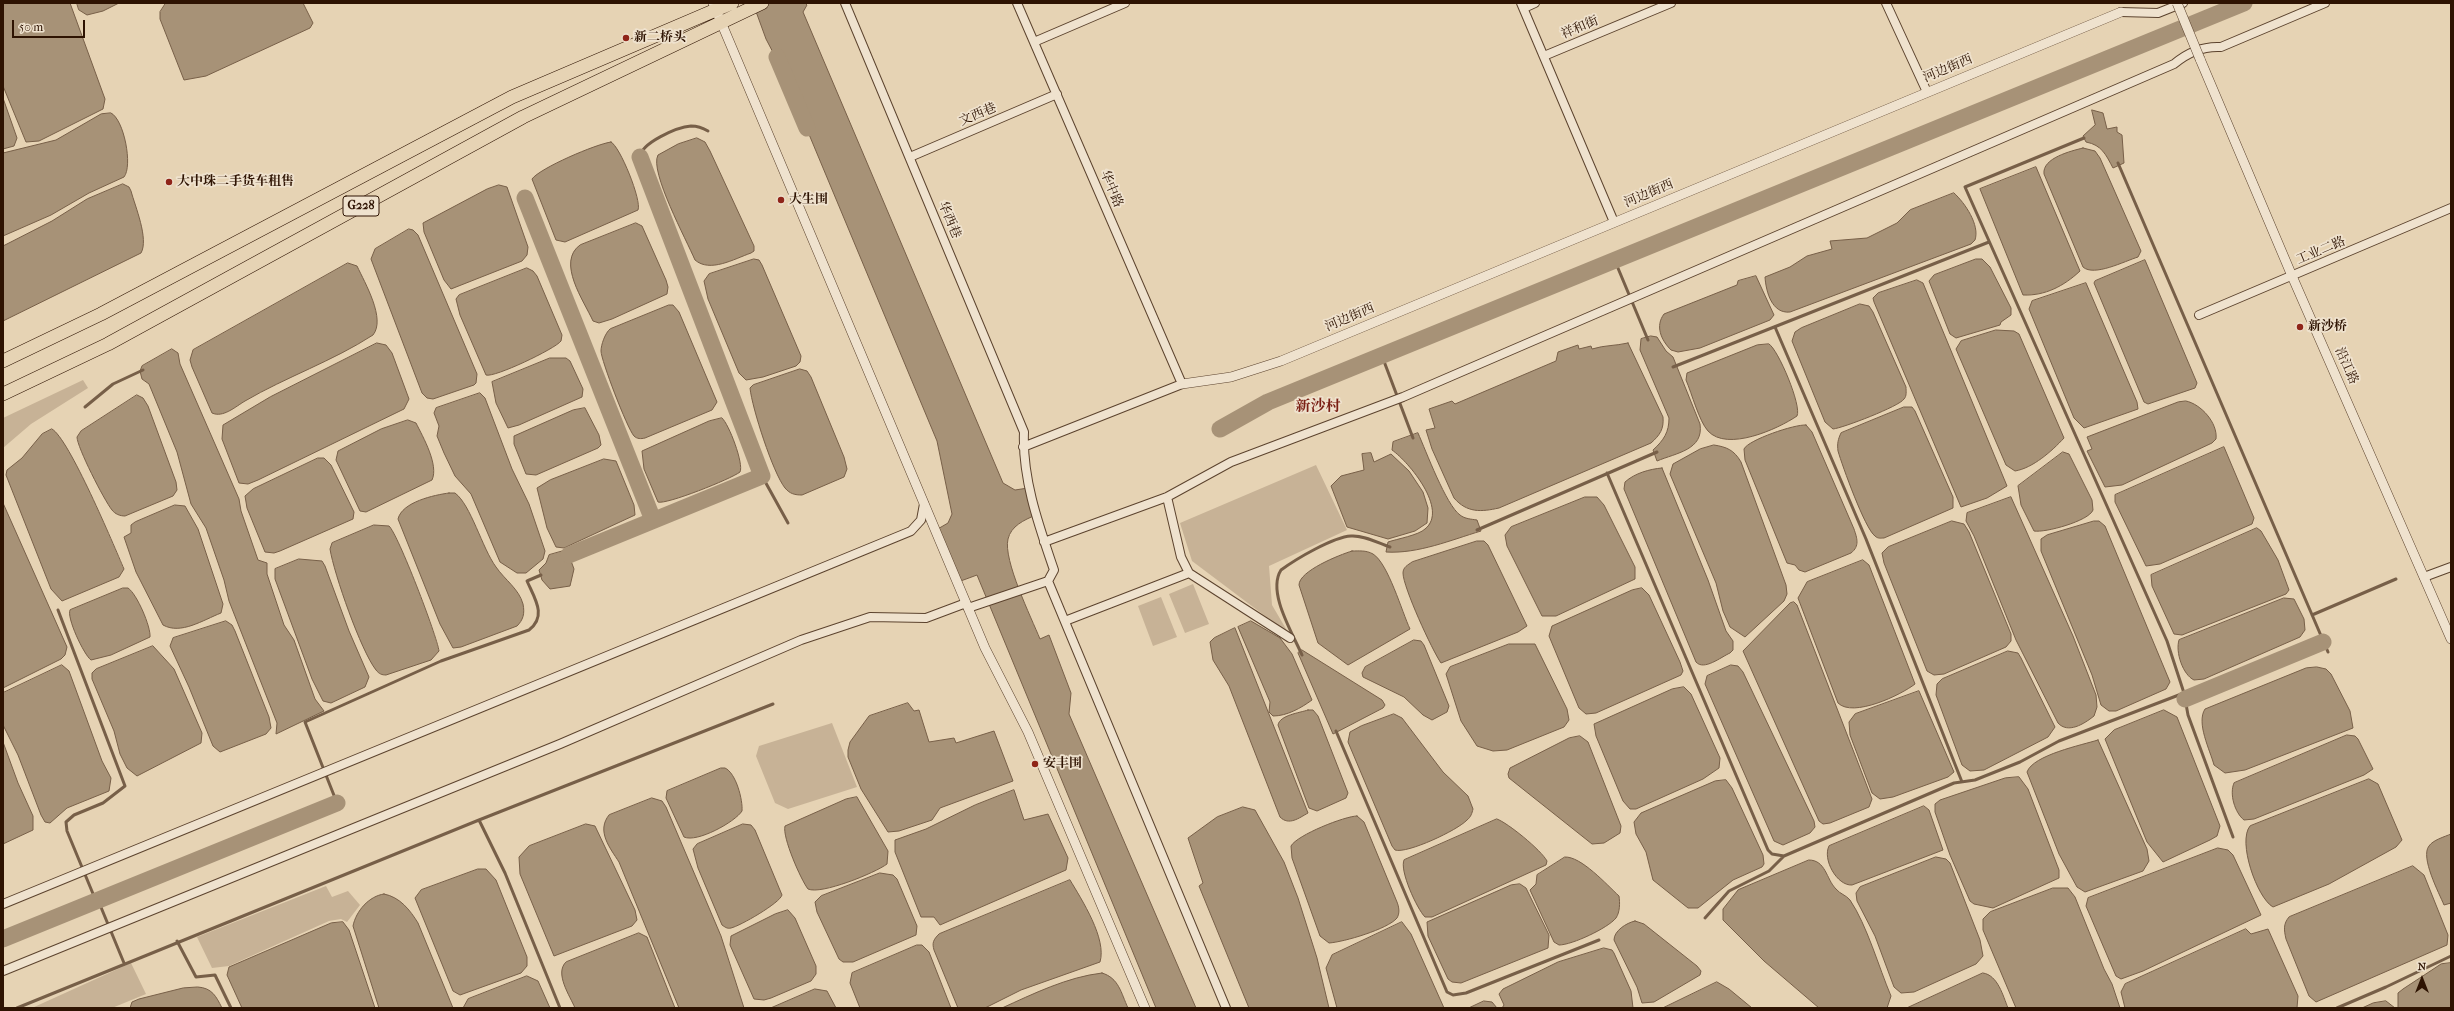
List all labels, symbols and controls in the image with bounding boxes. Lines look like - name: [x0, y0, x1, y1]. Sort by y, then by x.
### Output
- scale bar: [14, 12, 87, 38]
- street label: 祥和街: [1559, 13, 1601, 43]
- text: 50 m: [19, 20, 43, 34]
- place label: 新二桥头: [634, 30, 686, 46]
- marker: 新二桥头: [621, 33, 631, 43]
- street label: 河边街西: [1921, 52, 1975, 86]
- street label: 文西巷: [957, 100, 999, 130]
- street label: 华中路: [1096, 168, 1126, 210]
- place label: 大中珠二手货车租售: [177, 174, 294, 190]
- marker: 大中珠二手货车租售: [164, 177, 174, 187]
- street label: 河边街西: [1622, 177, 1676, 211]
- place label: 大生围: [789, 192, 828, 208]
- marker: 大生围: [776, 195, 786, 205]
- road number: G228: [343, 196, 379, 216]
- street label: 华西巷: [934, 199, 964, 241]
- street label: 工业二路: [2294, 234, 2348, 268]
- street label: 河边街西: [1323, 301, 1377, 335]
- place label: 新沙桥: [2308, 319, 2347, 335]
- marker: 新沙桥: [2295, 322, 2305, 332]
- street label: 沿江路: [2331, 345, 2361, 387]
- district label: 新沙村: [1296, 398, 1340, 416]
- place label: 安丰围: [1043, 756, 1082, 772]
- marker: 安丰围: [1030, 759, 1040, 769]
- north arrow: [2402, 959, 2442, 999]
- text: N: [2418, 960, 2426, 973]

